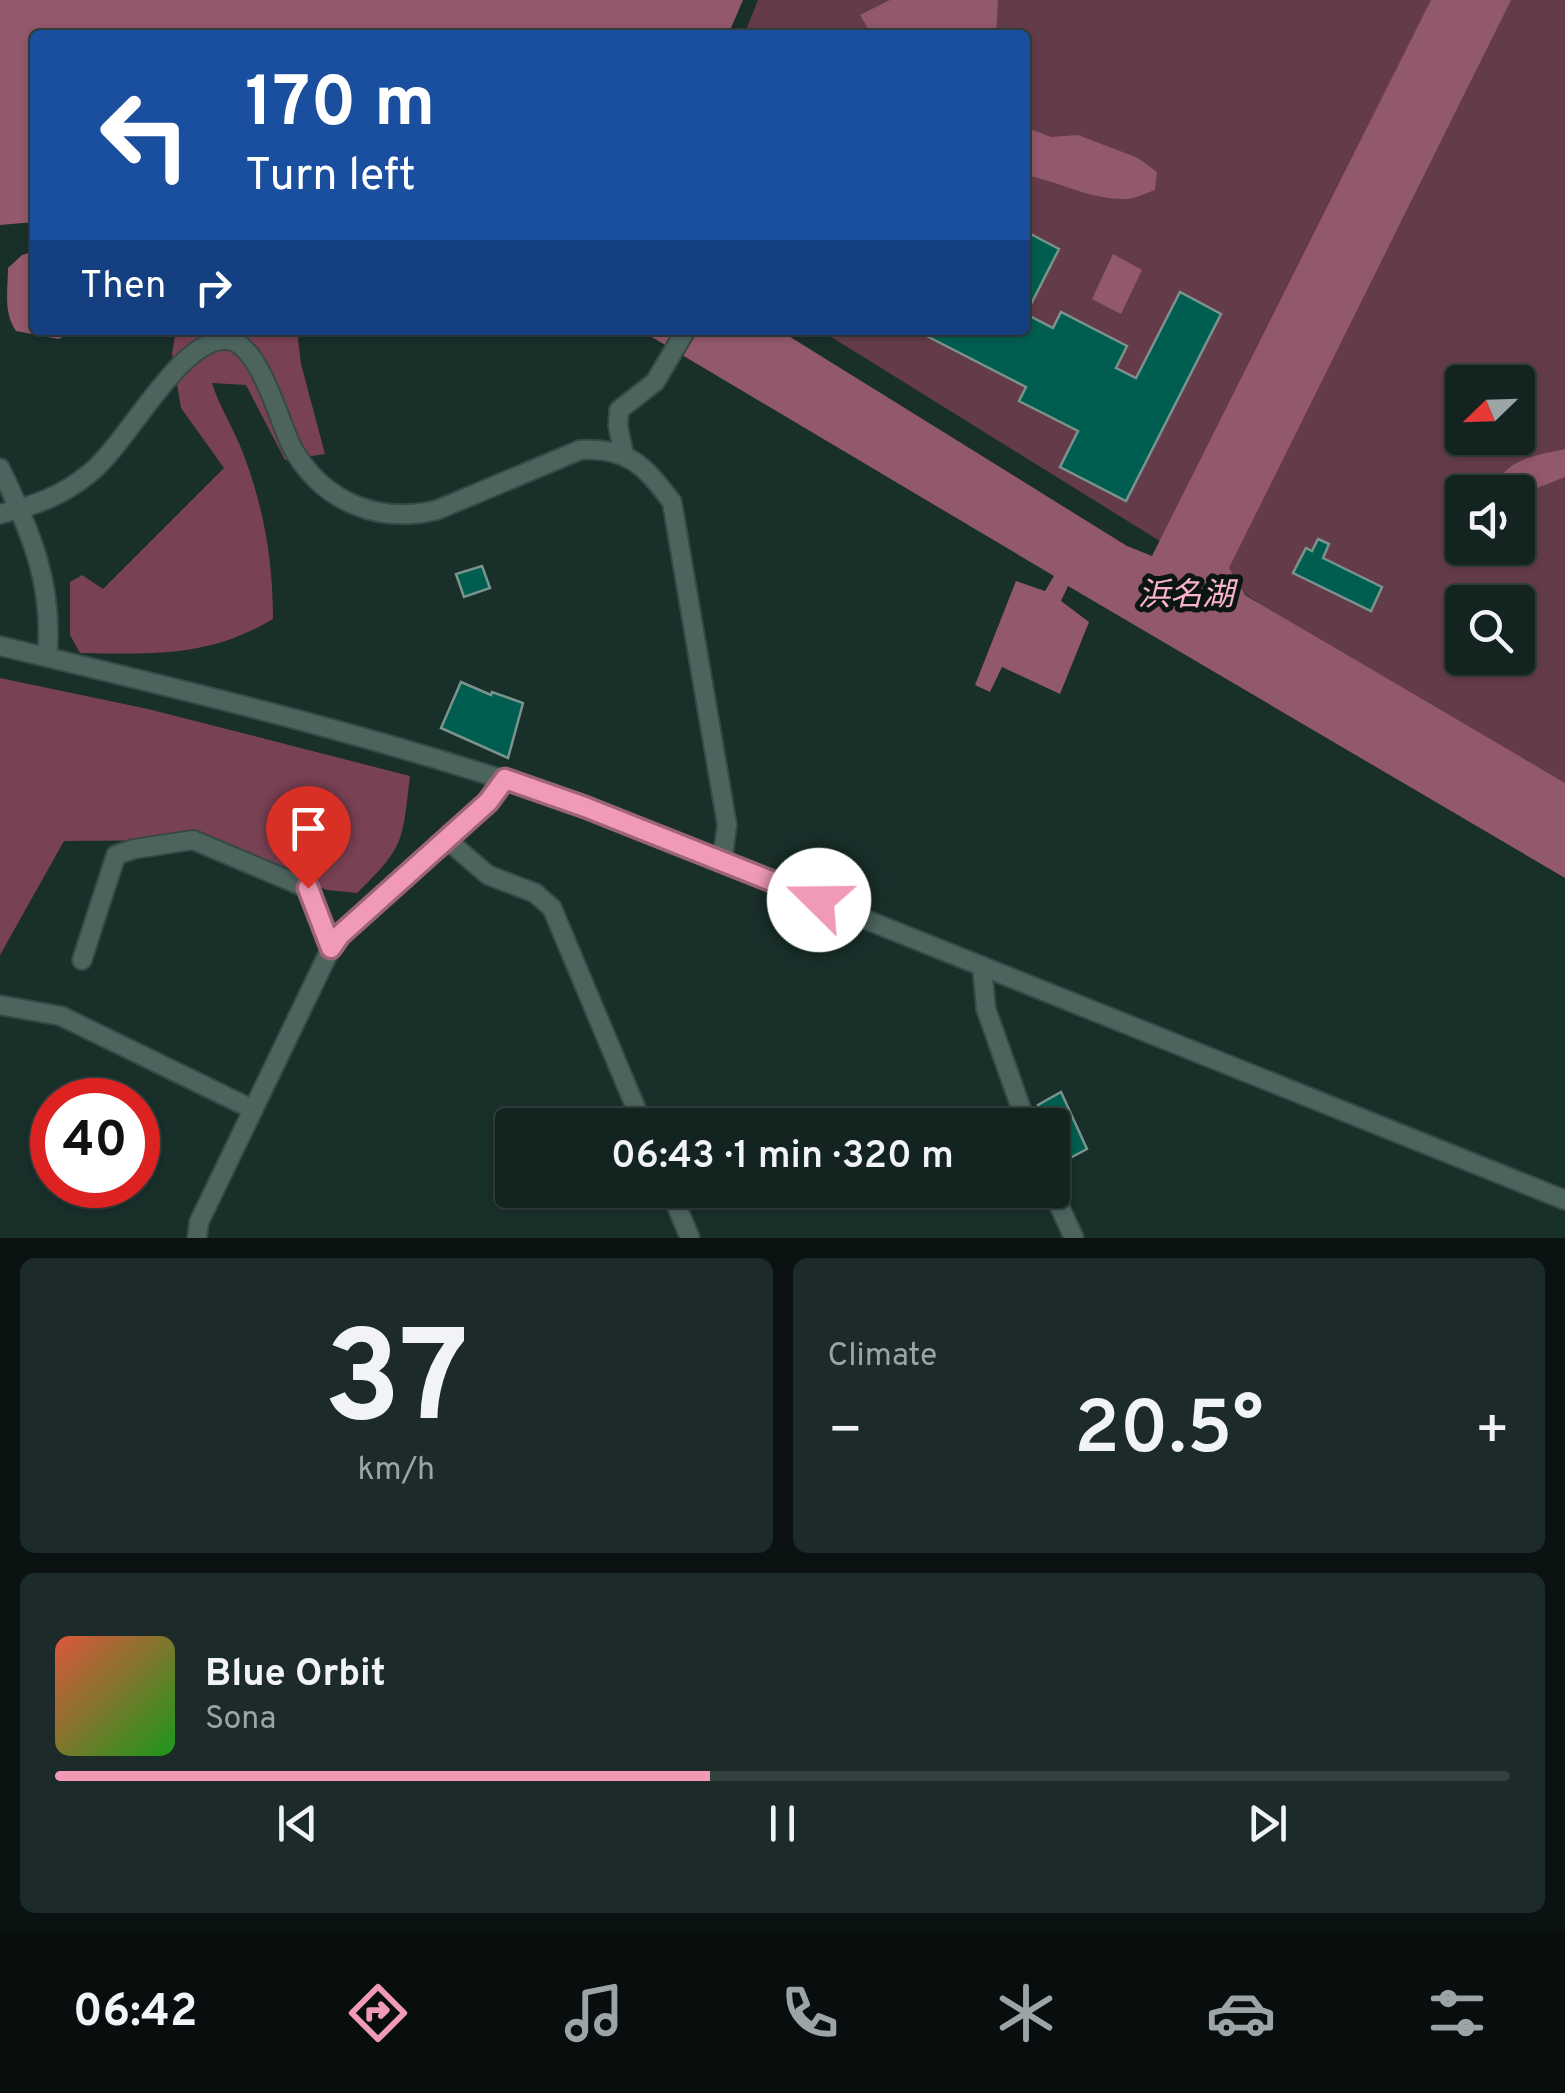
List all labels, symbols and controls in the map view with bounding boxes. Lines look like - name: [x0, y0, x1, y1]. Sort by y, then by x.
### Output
- text: 170 m: [245, 62, 435, 151]
- icon: left: [80, 70, 210, 200]
- text: Turn left: [245, 149, 416, 206]
- icon: right: [186, 260, 241, 315]
- text: Then: [80, 263, 166, 312]
- north arrow: [1445, 365, 1535, 455]
- map controls: [1445, 365, 1535, 675]
- button: sound: [1445, 475, 1535, 565]
- water label: 浜名湖: [1138, 577, 1239, 617]
- button: search: [1445, 585, 1535, 675]
- pin: [266, 786, 351, 889]
- icon: arrive: [281, 801, 336, 856]
- position arrow: [767, 848, 871, 952]
- speed limit sign: 40: [30, 1078, 160, 1208]
- text: 06:43 · 1 min · 320 m: [611, 1133, 954, 1182]
- text: 37: [323, 1303, 469, 1468]
- text: Climate: [828, 1337, 937, 1377]
- text: 20.5°: [1074, 1385, 1264, 1480]
- text: −: [828, 1398, 863, 1468]
- text: +: [1475, 1398, 1510, 1468]
- text: km/h: [357, 1451, 435, 1491]
- text: Blue Orbit: [205, 1651, 386, 1700]
- text: Sona: [205, 1700, 276, 1740]
- icon: previous: [270, 1796, 325, 1851]
- icon: pause: [755, 1796, 810, 1851]
- icon: next: [1240, 1796, 1295, 1851]
- icon: directions: [343, 1978, 413, 2048]
- icon: music: [559, 1978, 629, 2048]
- icon: phone: [775, 1978, 845, 2048]
- icon: climate: [991, 1978, 1061, 2048]
- icon: car: [1206, 1978, 1276, 2048]
- icon: filters: [1422, 1978, 1492, 2048]
- text: 06:42: [73, 1985, 197, 2042]

